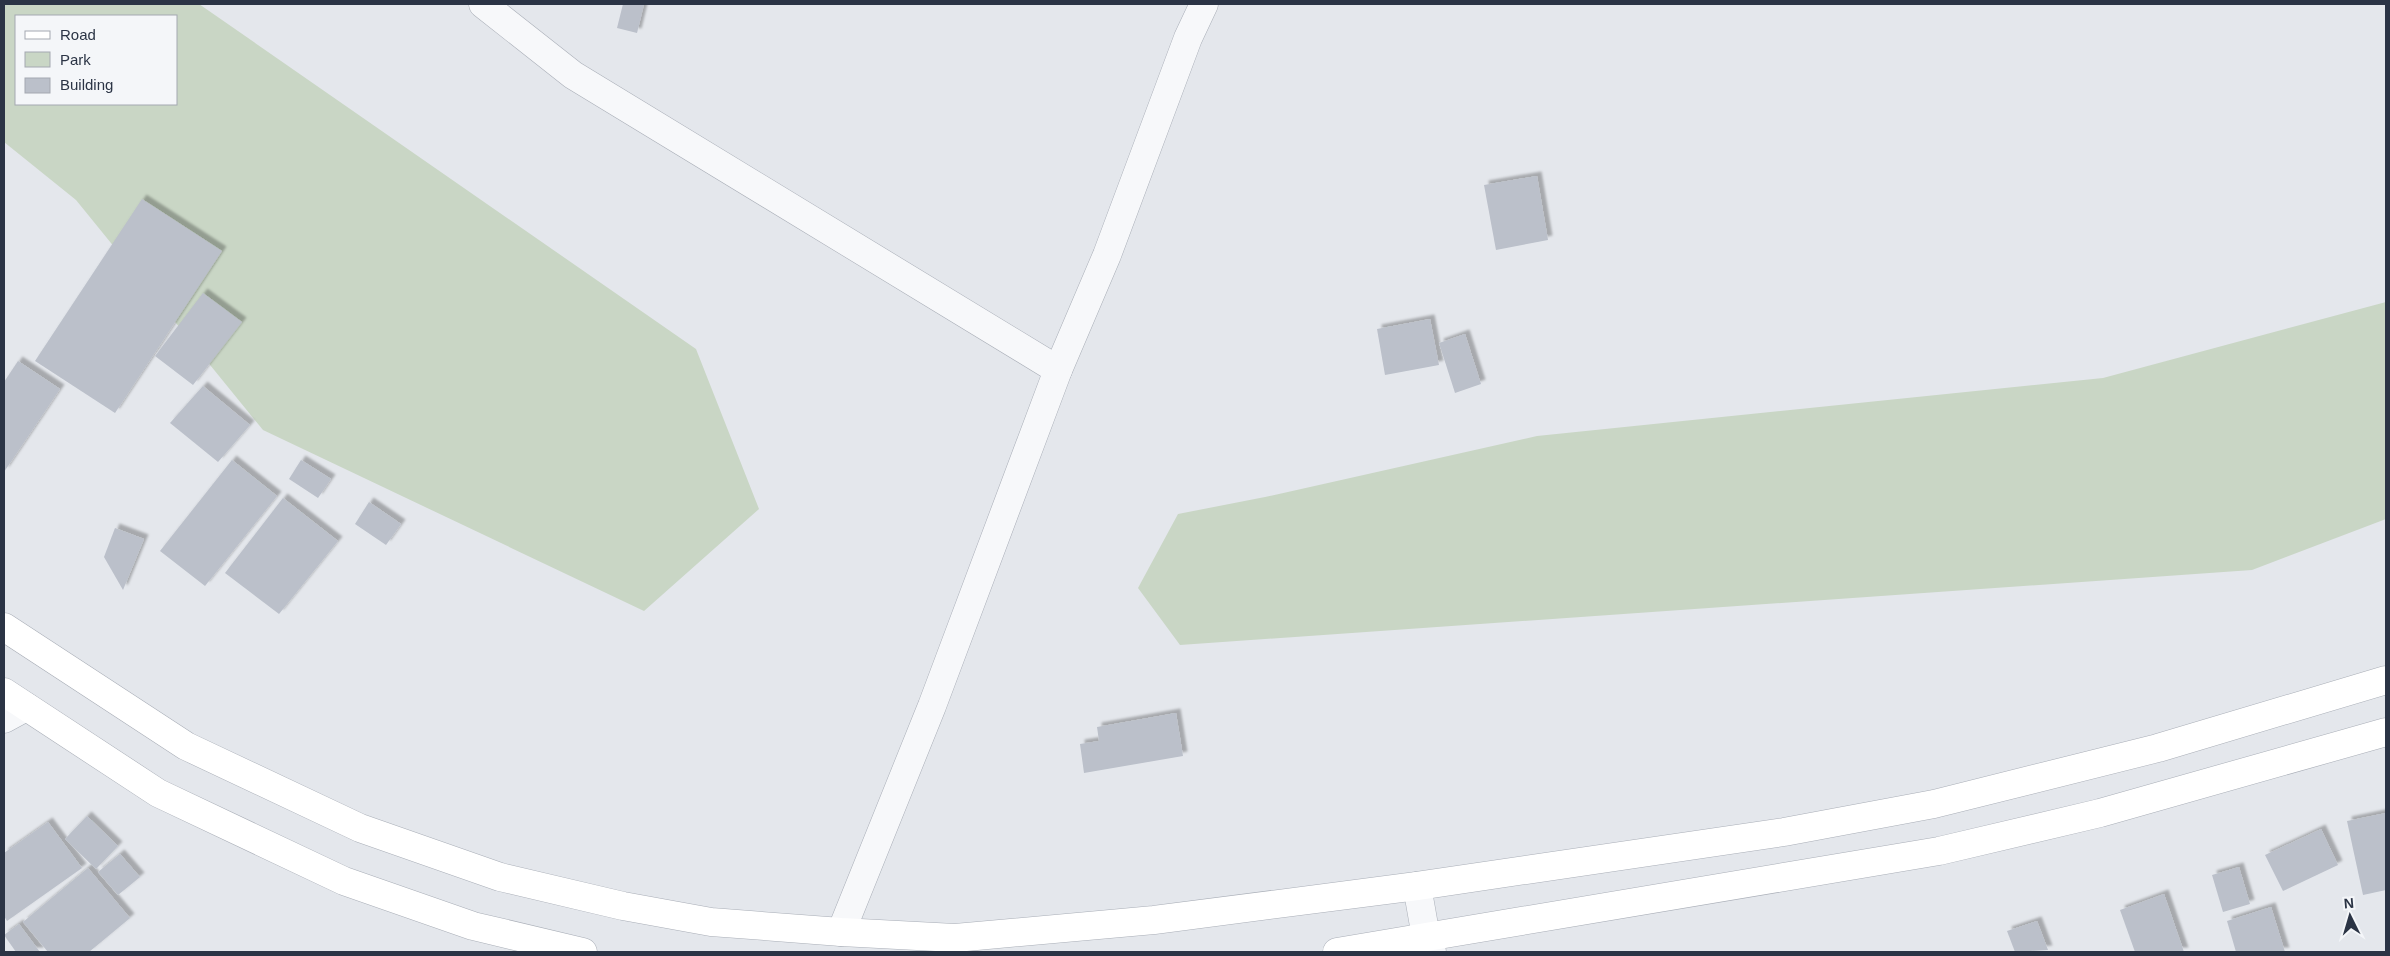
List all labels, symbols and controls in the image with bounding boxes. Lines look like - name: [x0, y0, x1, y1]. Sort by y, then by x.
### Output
- legend: [15, 15, 178, 105]
- text: Road: [60, 26, 96, 43]
- text: Park: [60, 51, 91, 68]
- text: Building: [60, 76, 113, 93]
- north arrow: [2325, 891, 2375, 941]
- text: N: [2343, 895, 2355, 911]

